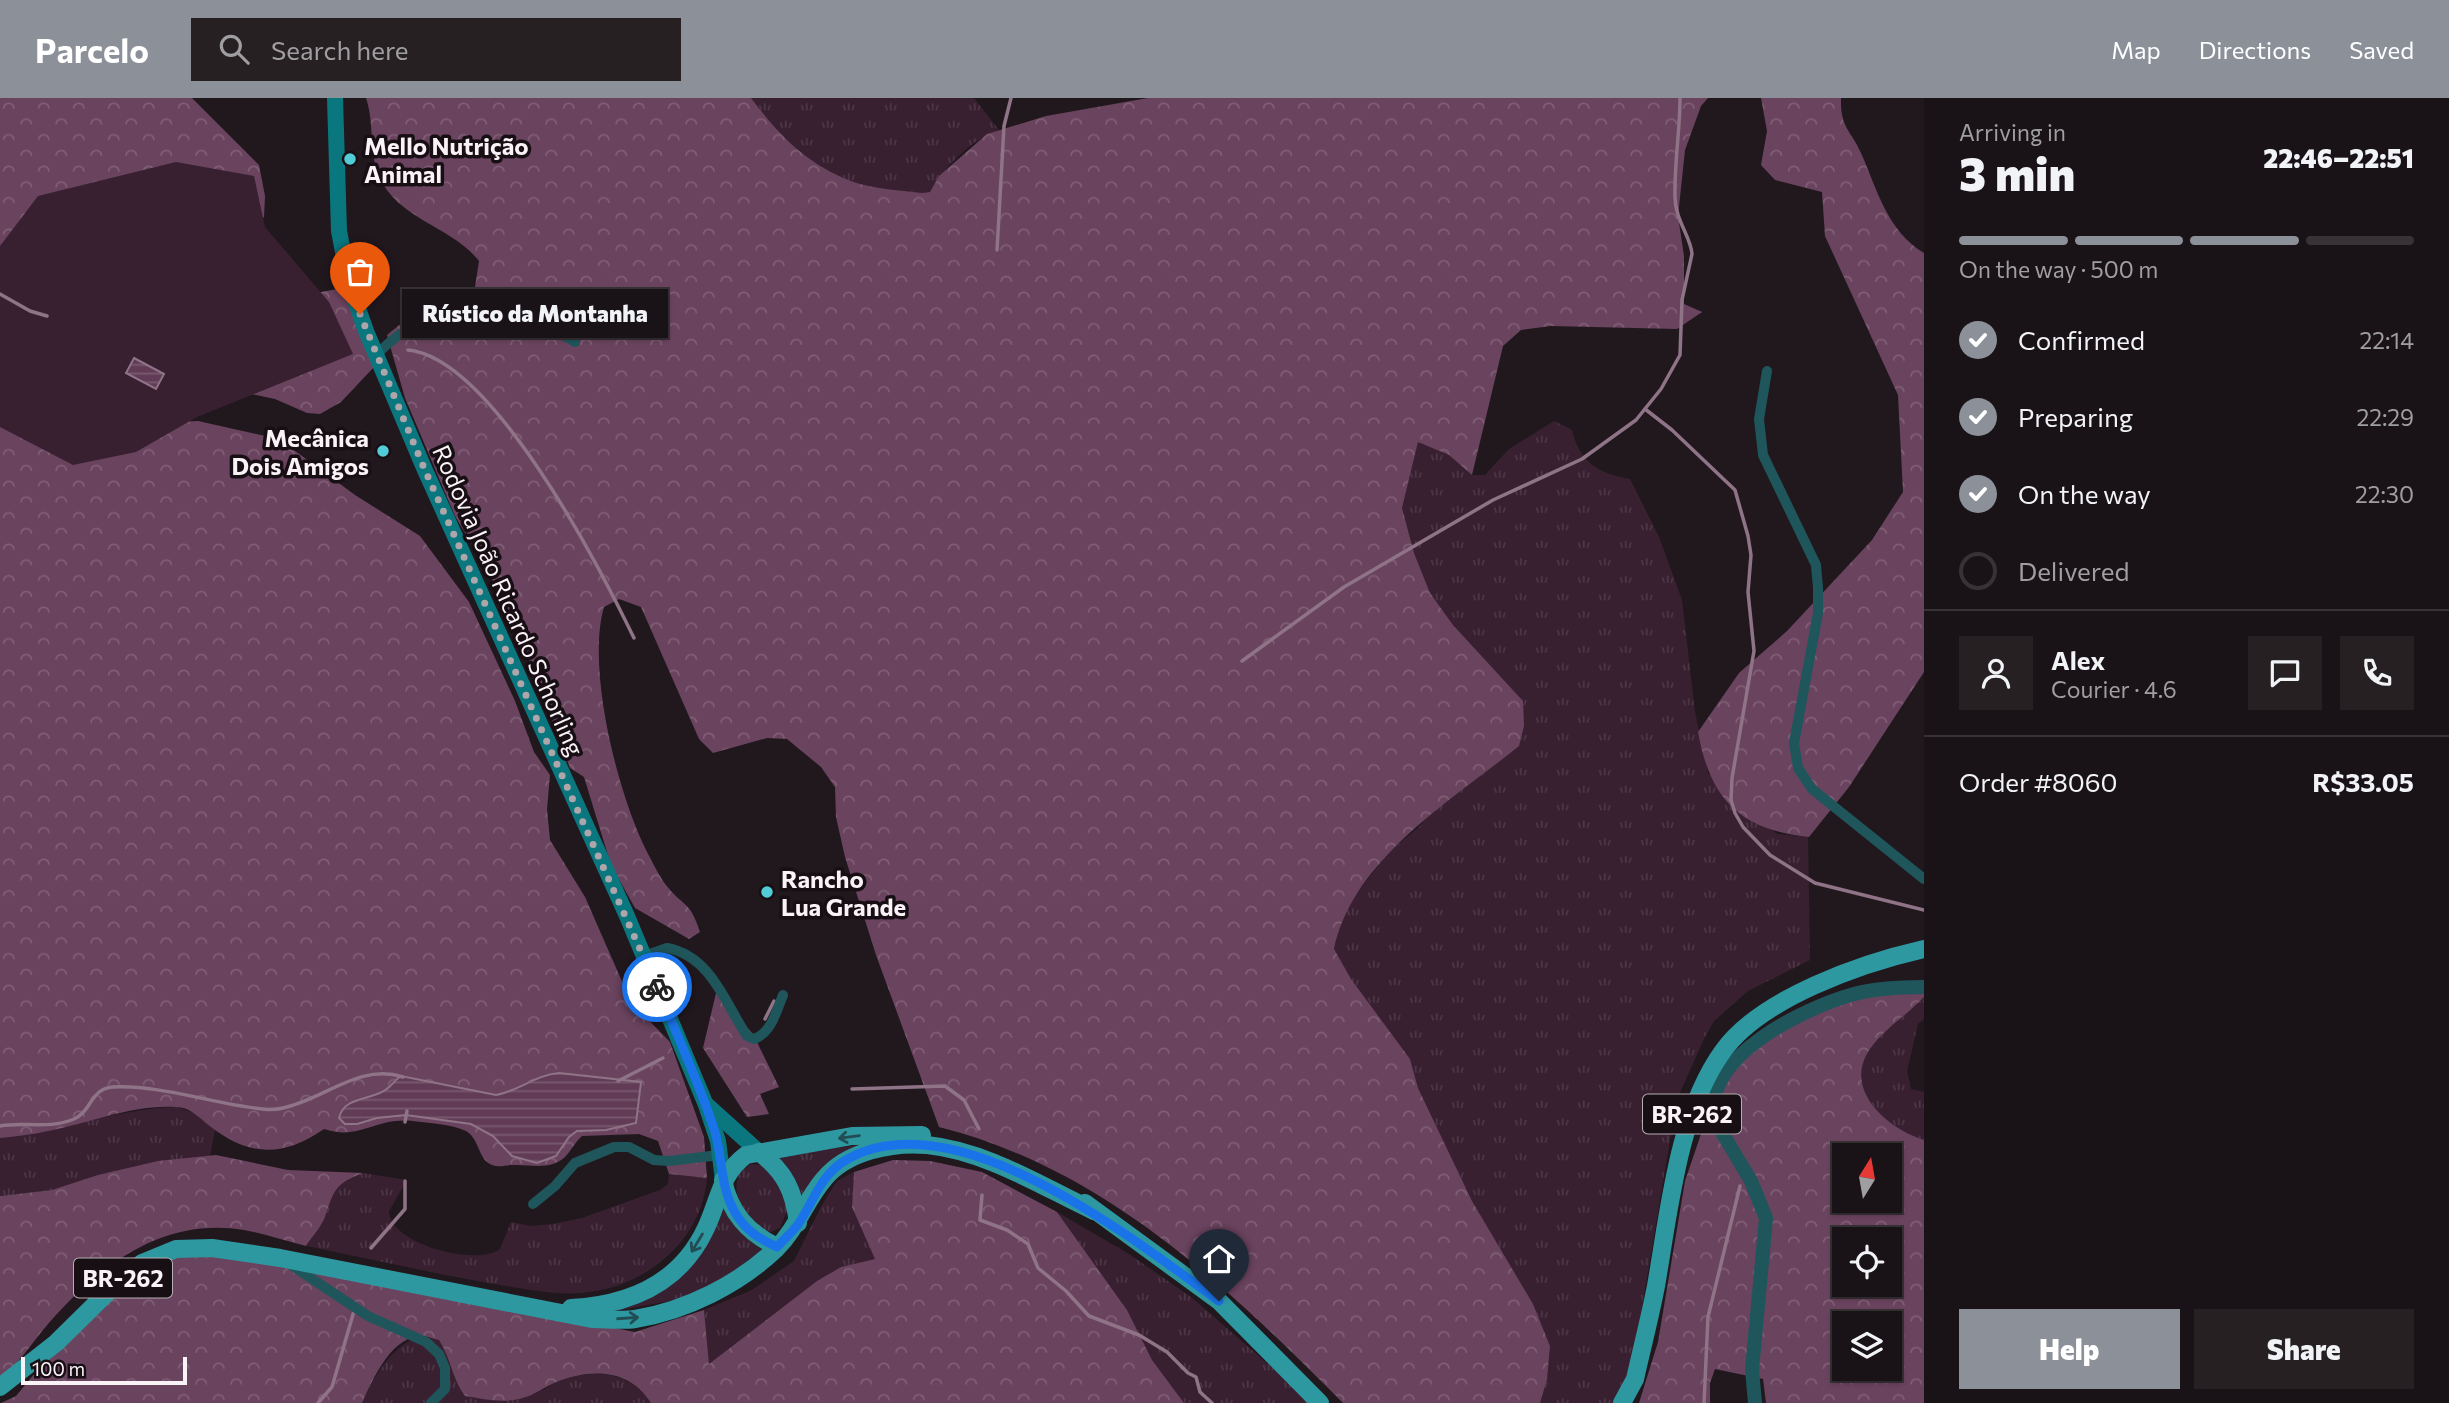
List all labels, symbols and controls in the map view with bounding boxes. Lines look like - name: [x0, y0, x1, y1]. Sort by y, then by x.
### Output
- search box: [191, 18, 681, 81]
- text: Parcelo: [35, 29, 149, 70]
- icon: search: [215, 30, 253, 68]
- text: Search here: [271, 34, 409, 65]
- text: Map: [2111, 35, 2161, 64]
- text: Directions: [2199, 35, 2311, 64]
- text: Saved: [2349, 35, 2414, 64]
- text: Arriving in: [1959, 118, 2066, 146]
- place label: Mello Nutrição Animal: [364, 131, 529, 188]
- text: 22:46–22:51: [2263, 142, 2414, 173]
- text: 3 min: [1959, 144, 2075, 200]
- marker: Mello Nutrição Animal: [342, 151, 358, 167]
- pin: [330, 242, 390, 314]
- icon: bag: [341, 253, 379, 291]
- text: On the way · 500 m: [1959, 255, 2158, 283]
- callout: Rústico da Montanha: [402, 290, 668, 339]
- text: Rústico da Montanha: [422, 299, 648, 327]
- icon: check: [1959, 321, 1997, 359]
- text: Confirmed: [2018, 324, 2145, 355]
- text: 22:14: [2359, 326, 2414, 354]
- icon: check: [1959, 398, 1997, 436]
- text: Preparing: [2018, 401, 2133, 432]
- text: 22:29: [2356, 403, 2414, 431]
- place label: Mecânica Dois Amigos: [232, 423, 369, 480]
- street label: Rodovia João Ricardo Schorling: [427, 440, 591, 760]
- marker: Mecânica Dois Amigos: [375, 443, 391, 459]
- icon: check: [1959, 475, 1997, 513]
- text: On the way: [2018, 478, 2151, 509]
- text: 22:30: [2355, 480, 2414, 508]
- text: Delivered: [2018, 555, 2129, 586]
- button: person: [1959, 636, 2033, 710]
- button: chat: [2248, 636, 2322, 710]
- button: phone: [2340, 636, 2414, 710]
- text: Alex: [2051, 644, 2105, 675]
- text: Courier · 4.6: [2051, 675, 2177, 703]
- text: Order #8060: [1959, 766, 2118, 797]
- text: R$33.05: [2312, 766, 2414, 797]
- place label: Rancho Lua Grande: [781, 864, 906, 921]
- marker: Rancho Lua Grande: [759, 884, 775, 900]
- courier: [622, 952, 692, 1022]
- icon: bike: [638, 968, 676, 1006]
- road number: BR-262: [1643, 1094, 1741, 1134]
- one-way arrow: [838, 1130, 861, 1143]
- north arrow: [1832, 1143, 1902, 1213]
- map controls: [1832, 1143, 1902, 1381]
- button: locate: [1832, 1227, 1902, 1297]
- pin: [1189, 1229, 1249, 1301]
- one-way arrow: [690, 1233, 704, 1253]
- icon: home: [1200, 1240, 1238, 1278]
- road number: BR-262: [74, 1259, 172, 1298]
- button: Help: [1959, 1309, 2180, 1389]
- button: Share: [2194, 1309, 2414, 1389]
- one-way arrow: [616, 1311, 639, 1324]
- button: layers: [1832, 1311, 1902, 1381]
- scale bar: [21, 1354, 187, 1386]
- text: 100 m: [32, 1357, 85, 1380]

